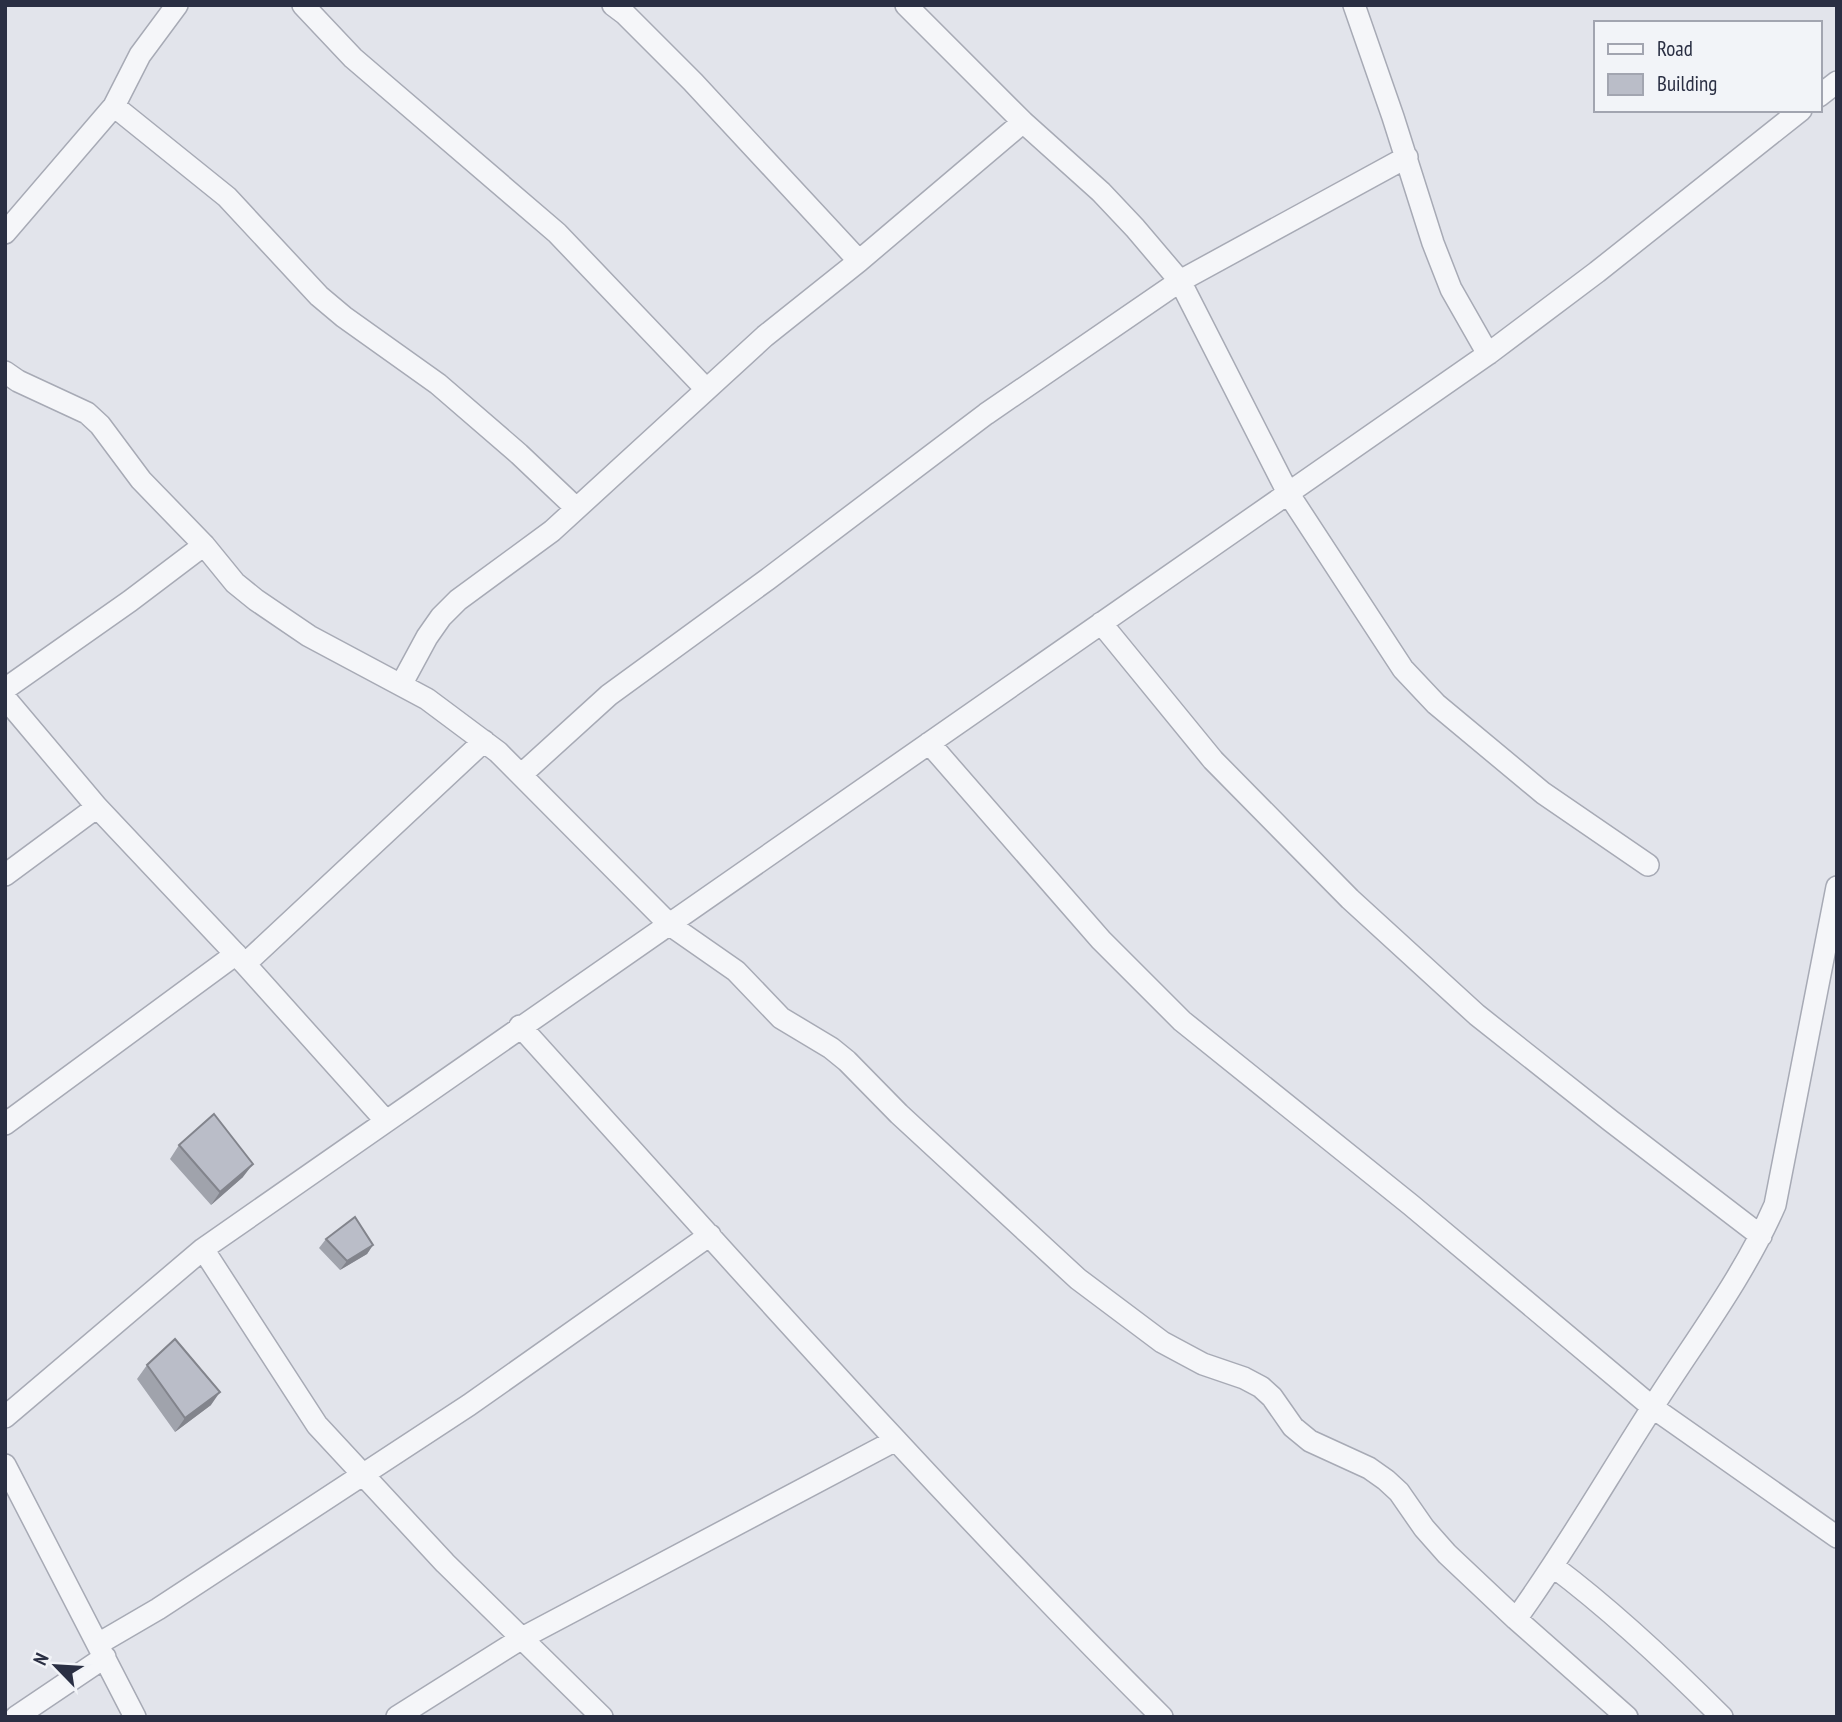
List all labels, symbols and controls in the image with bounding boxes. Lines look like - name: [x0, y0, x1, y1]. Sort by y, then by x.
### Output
- legend: [1594, 21, 1821, 112]
- text: Road: [1657, 35, 1693, 62]
- text: Building: [1657, 70, 1717, 97]
- north arrow: [21, 1631, 91, 1701]
- text: N: [28, 1649, 54, 1669]

